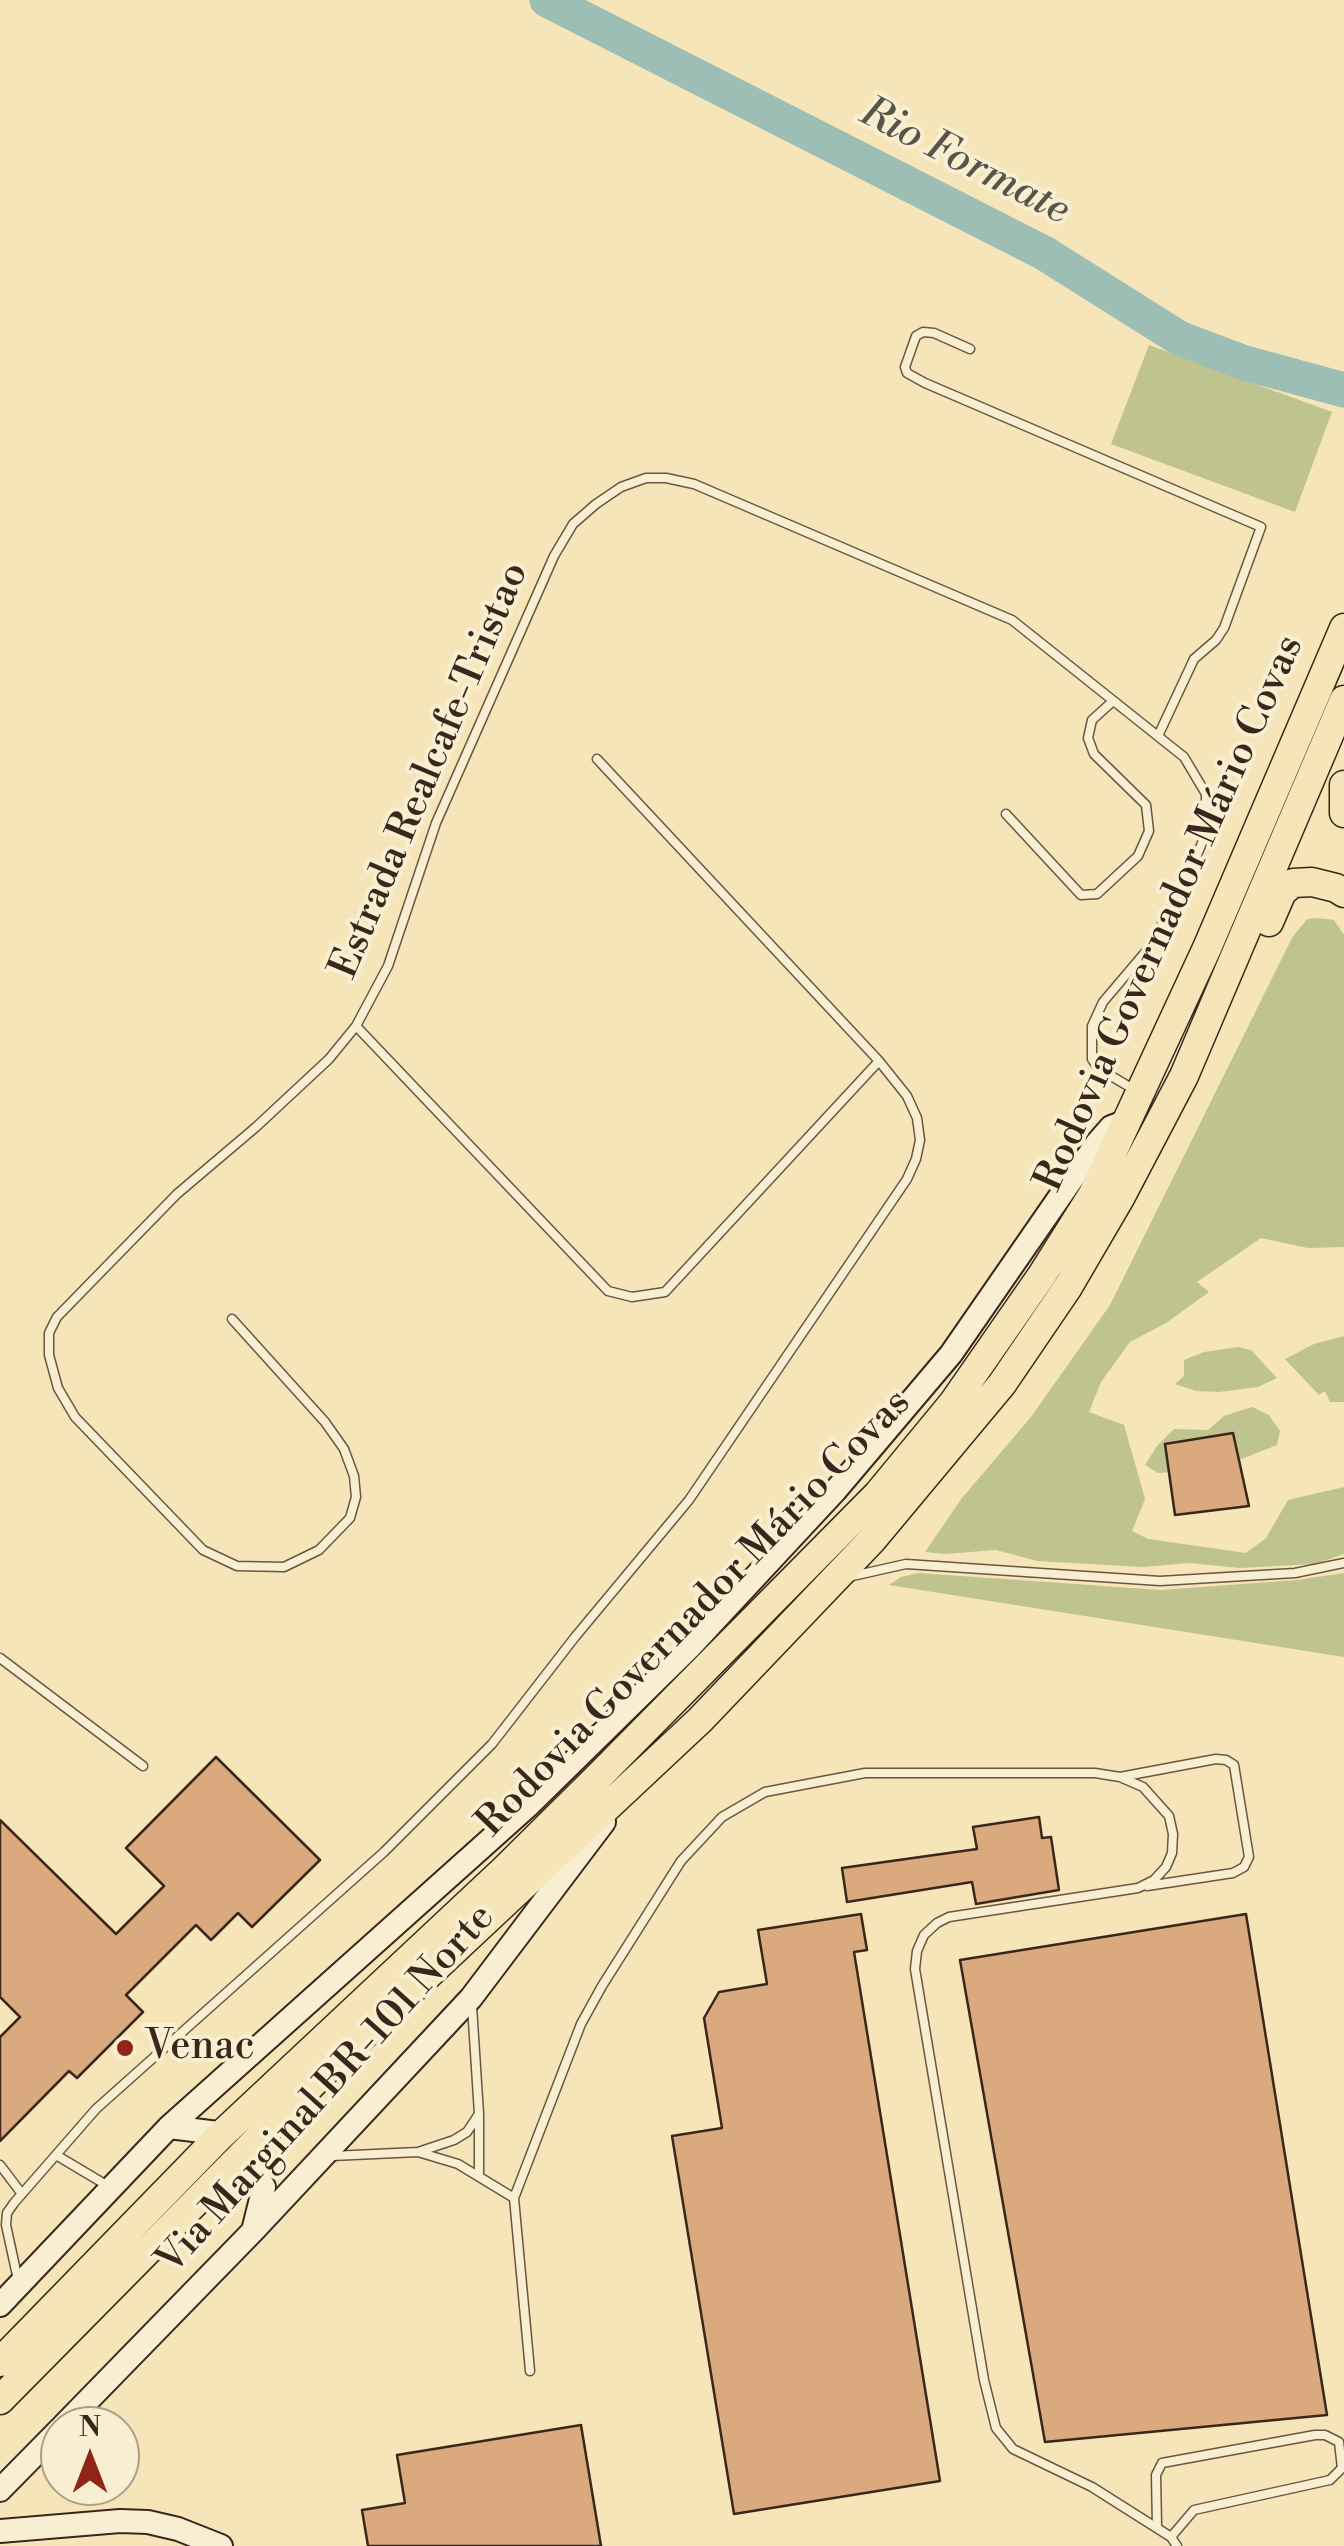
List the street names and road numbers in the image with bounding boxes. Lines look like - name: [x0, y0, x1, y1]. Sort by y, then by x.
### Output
- street label: Estrada Realcafe-Tristao: [321, 556, 541, 986]
- street label: Rodovia Governador Mário Covas: [1026, 629, 1316, 1199]
- street label: Rodovia Governador Mário Covas: [468, 1380, 922, 1848]
- street label: Via Marginal BR-101 Norte: [148, 1895, 506, 2285]

